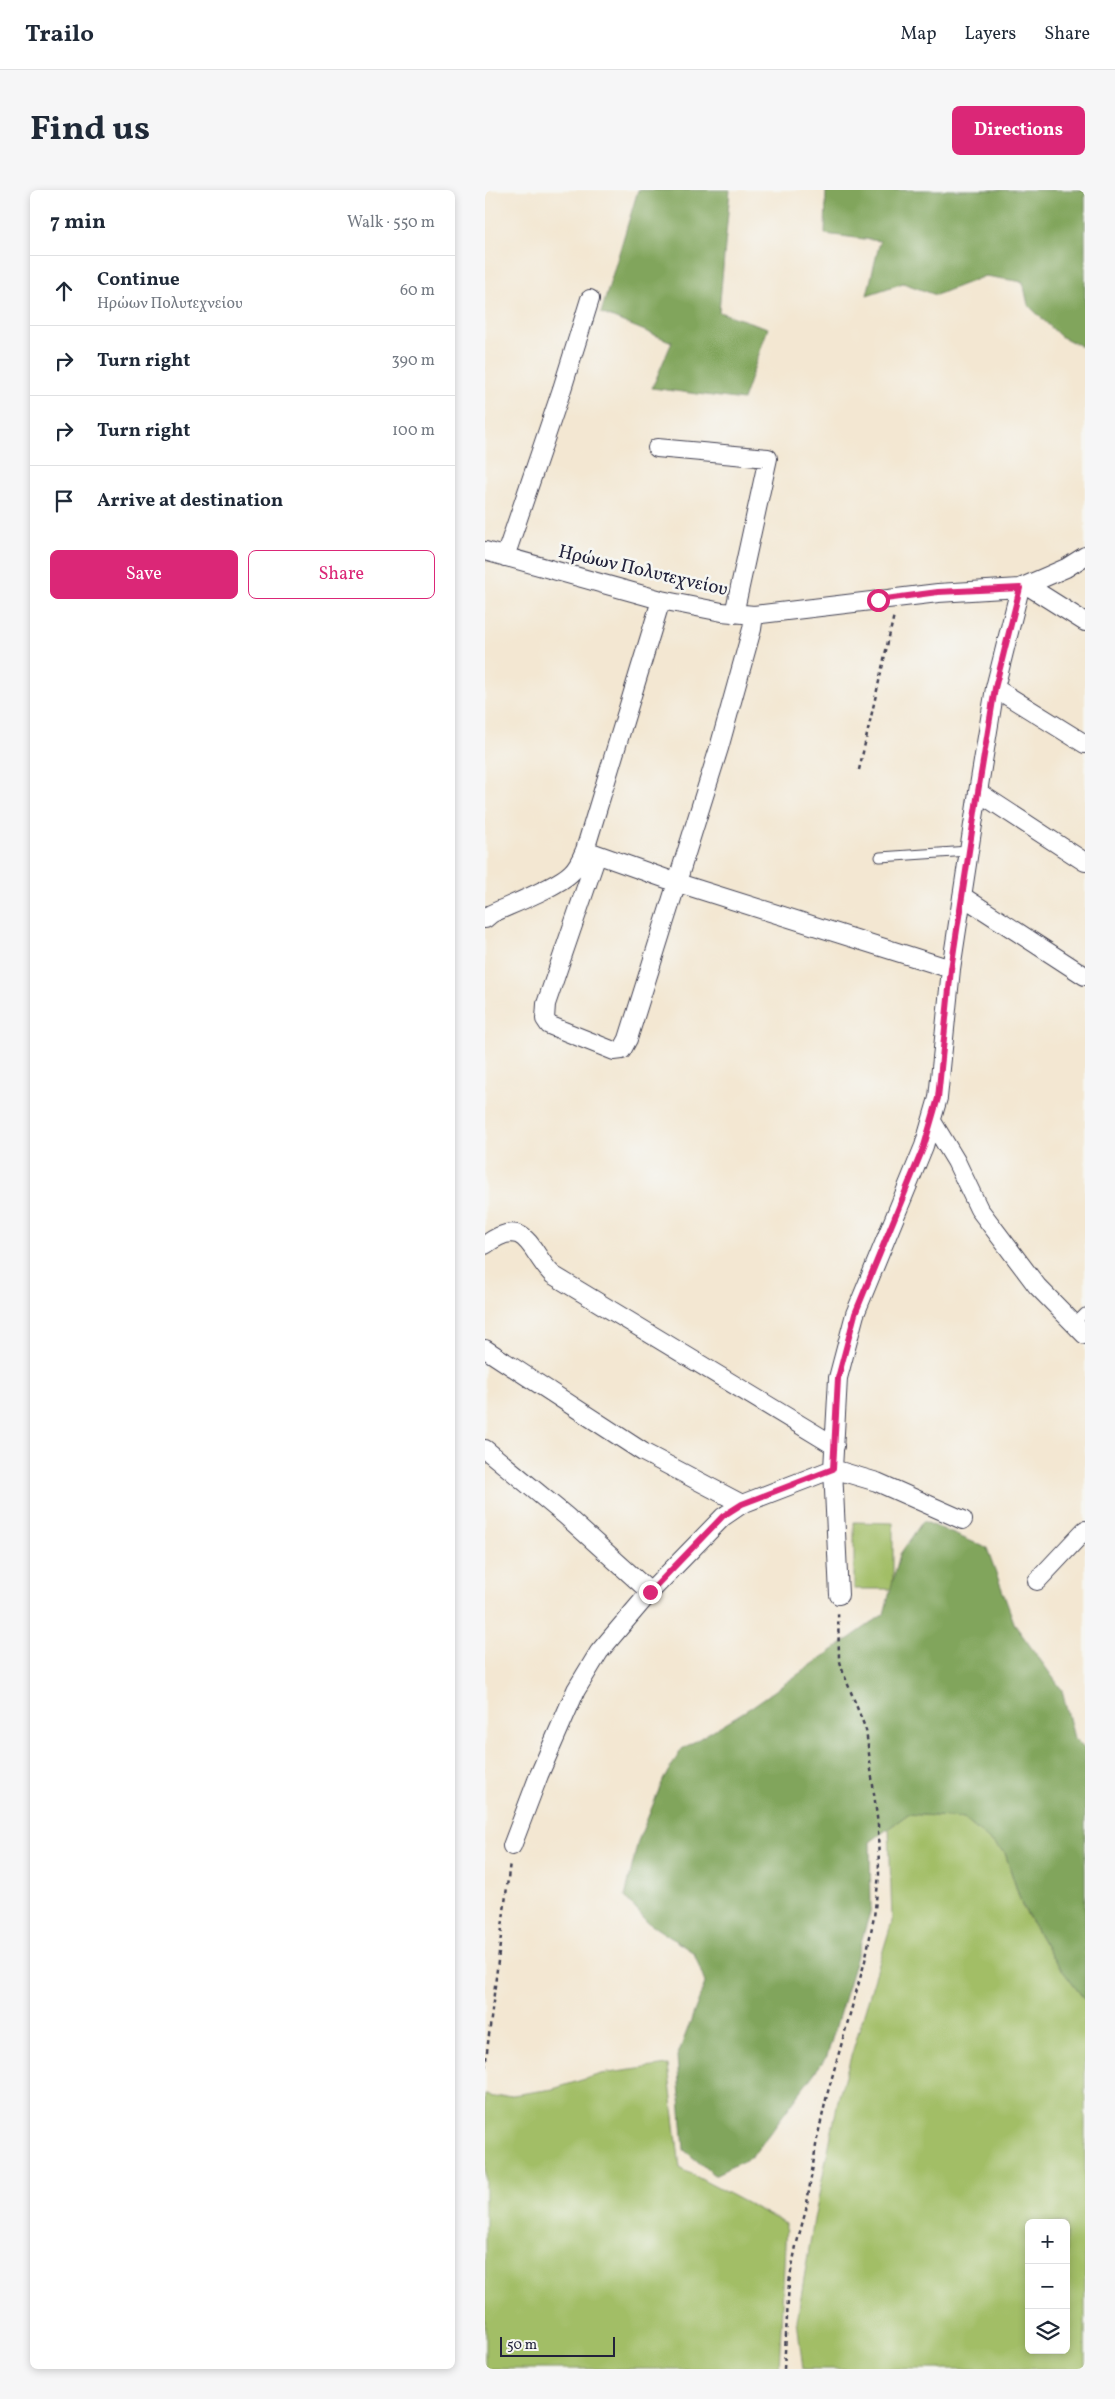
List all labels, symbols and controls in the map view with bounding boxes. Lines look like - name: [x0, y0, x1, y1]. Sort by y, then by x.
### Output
- text: Trailo: [25, 18, 94, 52]
- text: Map: [900, 22, 936, 47]
- text: Layers: [964, 22, 1016, 47]
- text: Share: [1044, 22, 1090, 47]
- text: Find us: [30, 106, 150, 154]
- button: Directions: [952, 106, 1085, 155]
- text: 7 min: [50, 208, 106, 237]
- text: Walk · 550 m: [347, 212, 435, 234]
- text: Continue: [97, 267, 180, 293]
- icon: ahead: [50, 277, 78, 305]
- text: 60 m: [400, 280, 435, 302]
- text: Ηρώων Πολυτεχνείου: [97, 293, 243, 315]
- icon: right: [50, 347, 78, 375]
- text: Turn right: [97, 348, 190, 374]
- text: 390 m: [392, 350, 435, 372]
- icon: right: [50, 417, 78, 445]
- text: Turn right: [97, 418, 190, 444]
- text: 100 m: [392, 420, 435, 442]
- icon: arrive: [50, 487, 78, 515]
- text: Arrive at destination: [97, 488, 283, 514]
- street label: Ηρώων Πολυτεχνείου: [556, 539, 730, 603]
- button: Save: [50, 550, 238, 599]
- button: Share: [248, 550, 435, 599]
- route start: [867, 589, 890, 612]
- route end: [639, 1581, 662, 1604]
- map controls: [1025, 2219, 1070, 2354]
- button: +: [1025, 2219, 1070, 2264]
- button: −: [1025, 2264, 1070, 2309]
- button: layers: [1025, 2309, 1070, 2354]
- scale bar: [500, 2334, 615, 2357]
- text: 50 m: [507, 2336, 537, 2355]

